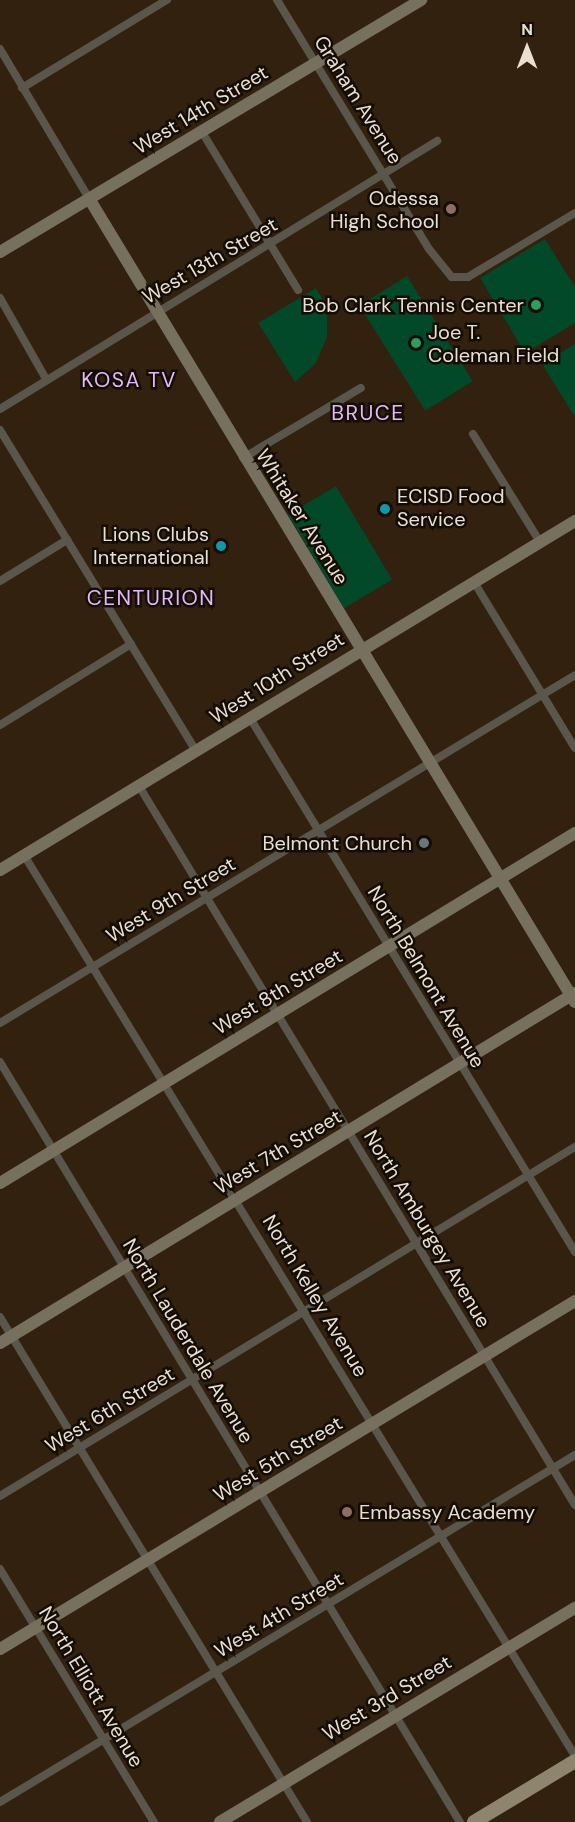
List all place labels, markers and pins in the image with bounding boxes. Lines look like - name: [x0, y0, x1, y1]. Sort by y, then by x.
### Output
- place label: Odessa High School: [330, 186, 439, 233]
- marker: Odessa High School: [444, 202, 458, 216]
- place label: Bob Clark Tennis Center: [302, 293, 524, 317]
- marker: Bob Clark Tennis Center: [529, 298, 543, 312]
- place label: Joe T. Coleman Field: [428, 320, 559, 367]
- marker: Joe T. Coleman Field: [409, 336, 423, 350]
- place label: ECISD Food Service: [397, 485, 505, 532]
- marker: ECISD Food Service: [378, 502, 392, 516]
- place label: Lions Clubs International: [93, 522, 209, 569]
- marker: Lions Clubs International: [214, 539, 228, 553]
- place label: Belmont Church: [263, 831, 412, 855]
- marker: Belmont Church: [417, 836, 431, 850]
- place label: Embassy Academy: [359, 1500, 535, 1524]
- marker: Embassy Academy: [340, 1505, 354, 1519]

